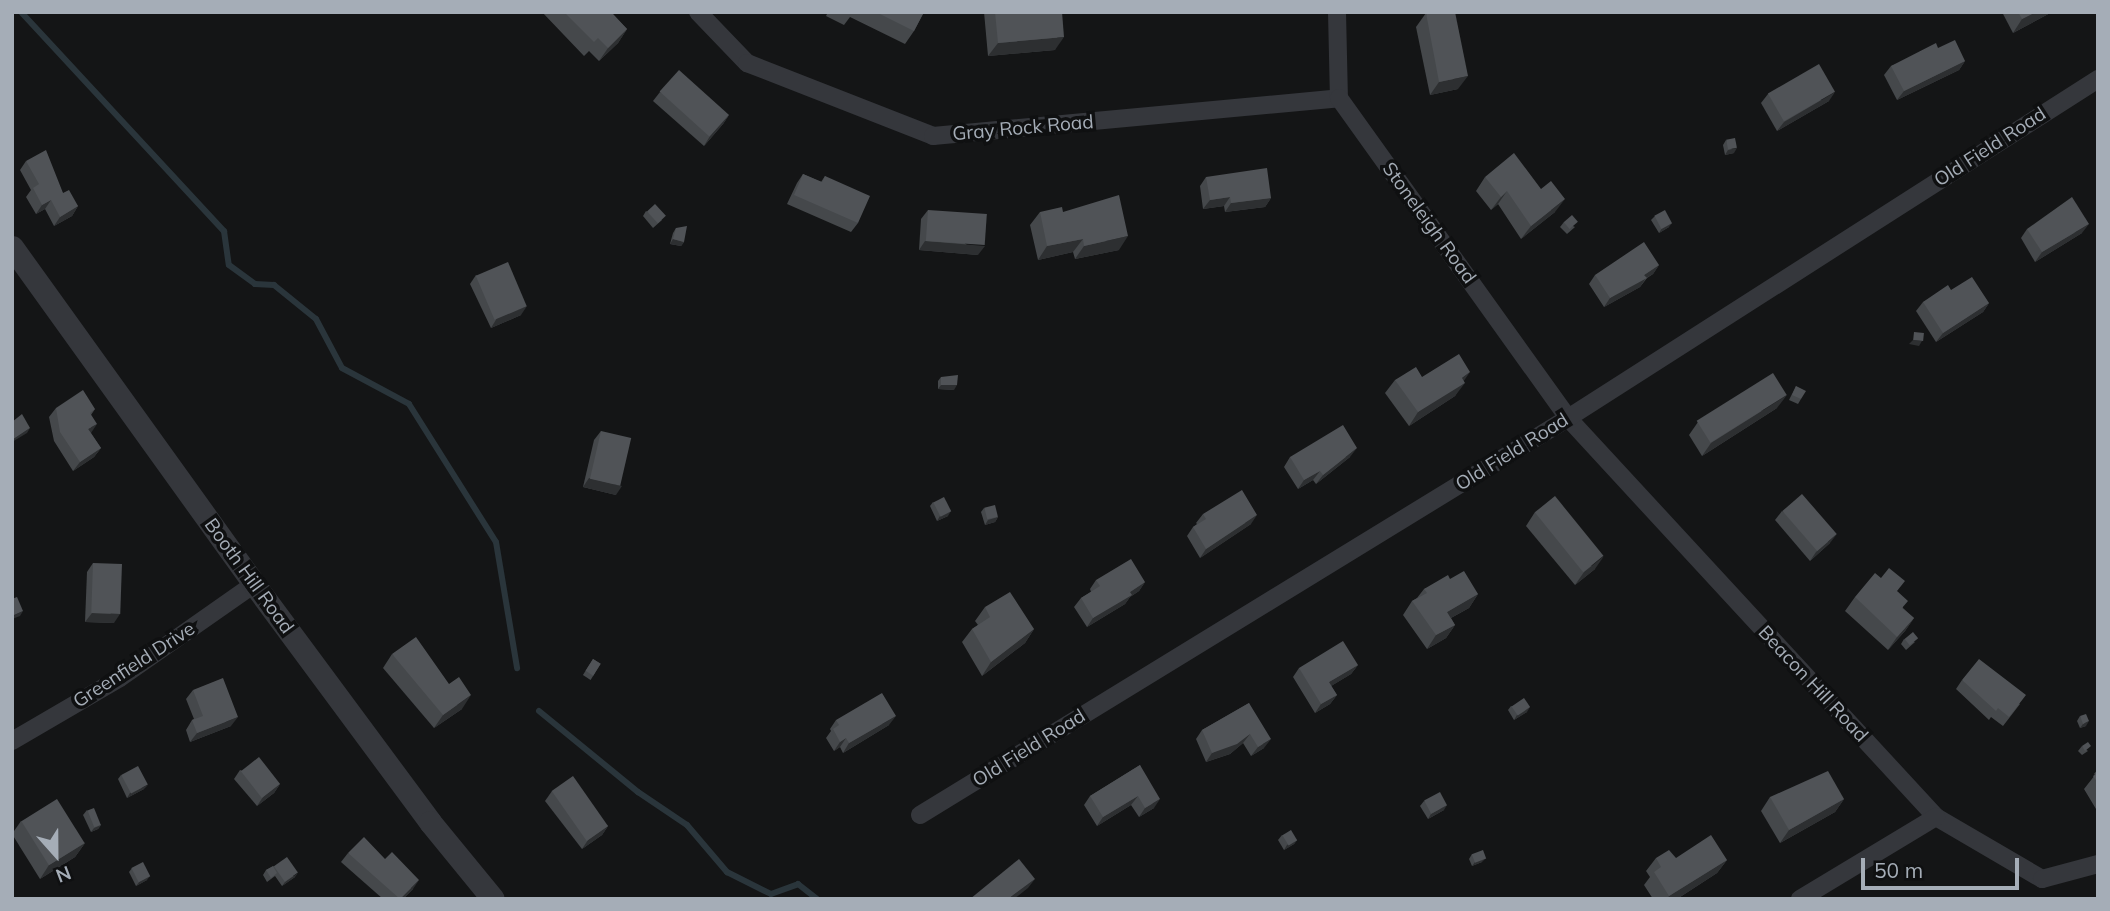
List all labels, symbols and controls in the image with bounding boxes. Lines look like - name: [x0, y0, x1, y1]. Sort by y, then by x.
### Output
- street label: Old Field Road: [1930, 102, 2050, 192]
- street label: Gray Rock Road: [951, 110, 1095, 146]
- street label: Stoneleigh Road: [1377, 158, 1481, 288]
- street label: Old Field Road: [1451, 408, 1573, 496]
- street label: Booth Hill Road: [200, 514, 298, 638]
- street label: Greenfield Drive: [69, 617, 199, 713]
- street label: Beacon Hill Road: [1753, 621, 1873, 747]
- street label: Old Field Road: [968, 704, 1090, 792]
- north arrow: [21, 820, 91, 890]
- scale bar: [1865, 844, 2022, 888]
- text: 50 m: [1874, 857, 1923, 883]
- text: N: [53, 861, 75, 888]

